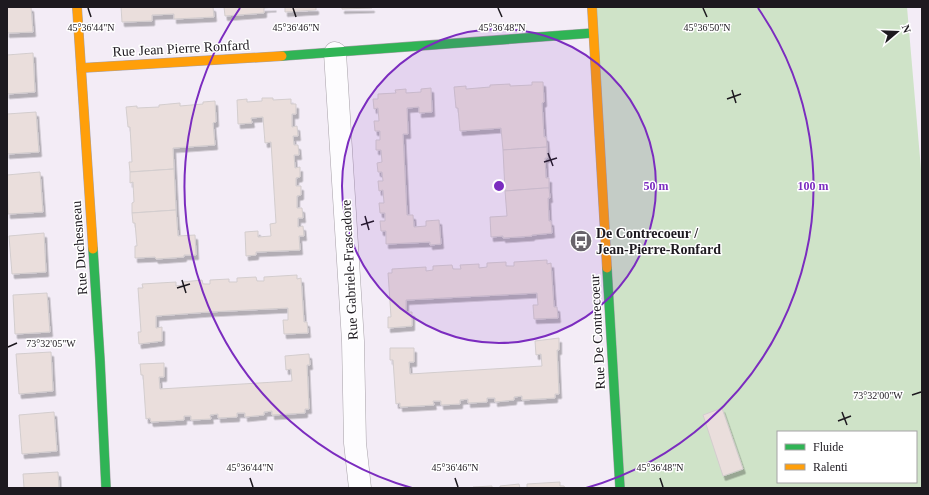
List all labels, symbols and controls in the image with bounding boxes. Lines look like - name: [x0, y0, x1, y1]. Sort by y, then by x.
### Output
- north arrow: [877, 12, 917, 52]
- text: 45°36'44"N: [67, 22, 115, 33]
- text: 45°36'46"N: [272, 22, 320, 33]
- text: 45°36'48"N: [478, 22, 526, 33]
- text: 45°36'50"N: [683, 22, 731, 33]
- text: N: [899, 23, 913, 35]
- street label: Rue Jean Pierre Ronfard: [112, 37, 250, 60]
- centre of rings: [492, 179, 506, 193]
- text: 50 m: [644, 179, 669, 193]
- text: 100 m: [798, 179, 829, 193]
- street label: Rue Duchesneau: [69, 200, 90, 296]
- street label: Rue Gabriele-Frascadore: [338, 200, 361, 340]
- place label: De Contrecoeur / Jean-Pierre-Ronfard: [596, 226, 721, 257]
- bus stop icon: De Contrecoeur / Jean-Pierre-Ronfard: [568, 228, 594, 254]
- street label: Rue De Contrecoeur: [587, 274, 608, 390]
- text: 73°32'05"W: [26, 338, 76, 349]
- text: 73°32'00"W: [853, 390, 903, 401]
- legend: [777, 431, 917, 483]
- text: Fluide: [813, 440, 844, 454]
- text: Ralenti: [813, 460, 848, 474]
- text: 45°36'44"N: [226, 462, 274, 473]
- text: 45°36'46"N: [431, 462, 479, 473]
- text: 45°36'48"N: [636, 462, 684, 473]

